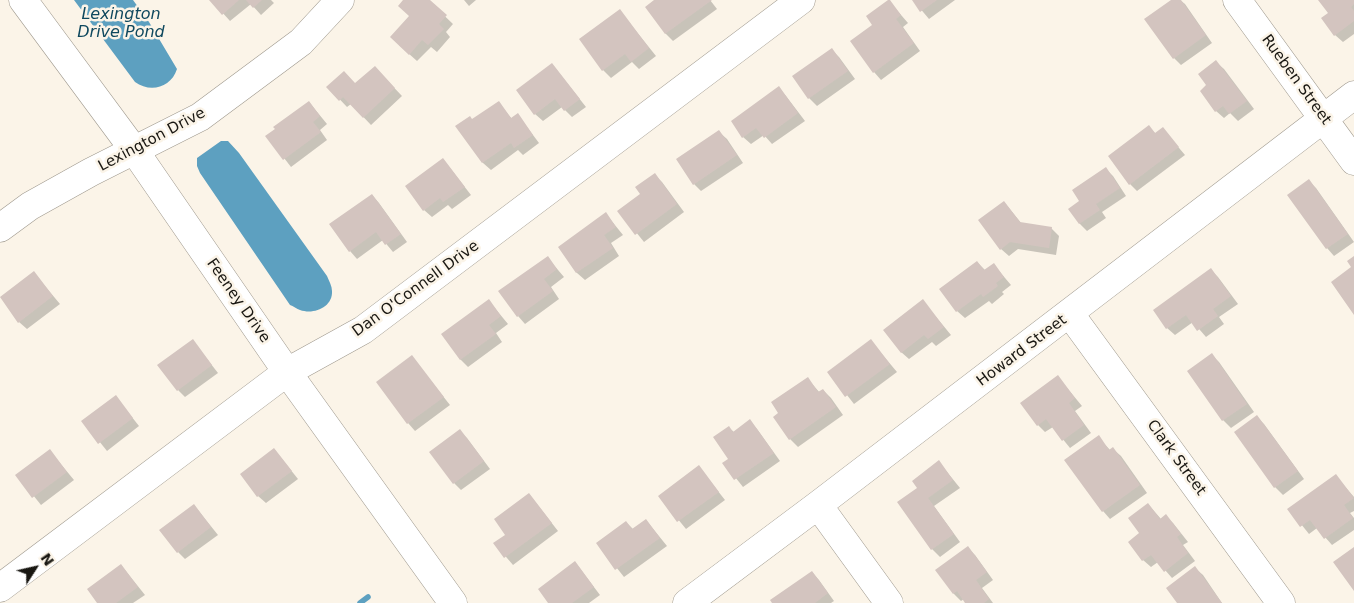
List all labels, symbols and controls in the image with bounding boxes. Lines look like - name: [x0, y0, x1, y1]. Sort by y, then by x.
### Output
- water label: Lexington Drive Pond: [77, 5, 165, 43]
- street label: Rueben Street: [1257, 31, 1335, 129]
- street label: Lexington Drive: [95, 104, 209, 176]
- street label: Dan O'Connell Drive: [349, 237, 483, 341]
- street label: Feeney Drive: [202, 255, 274, 347]
- street label: Howard Street: [974, 311, 1070, 391]
- street label: Clark Street: [1143, 417, 1209, 499]
- north arrow: [10, 543, 60, 593]
- text: N: [37, 550, 57, 569]

